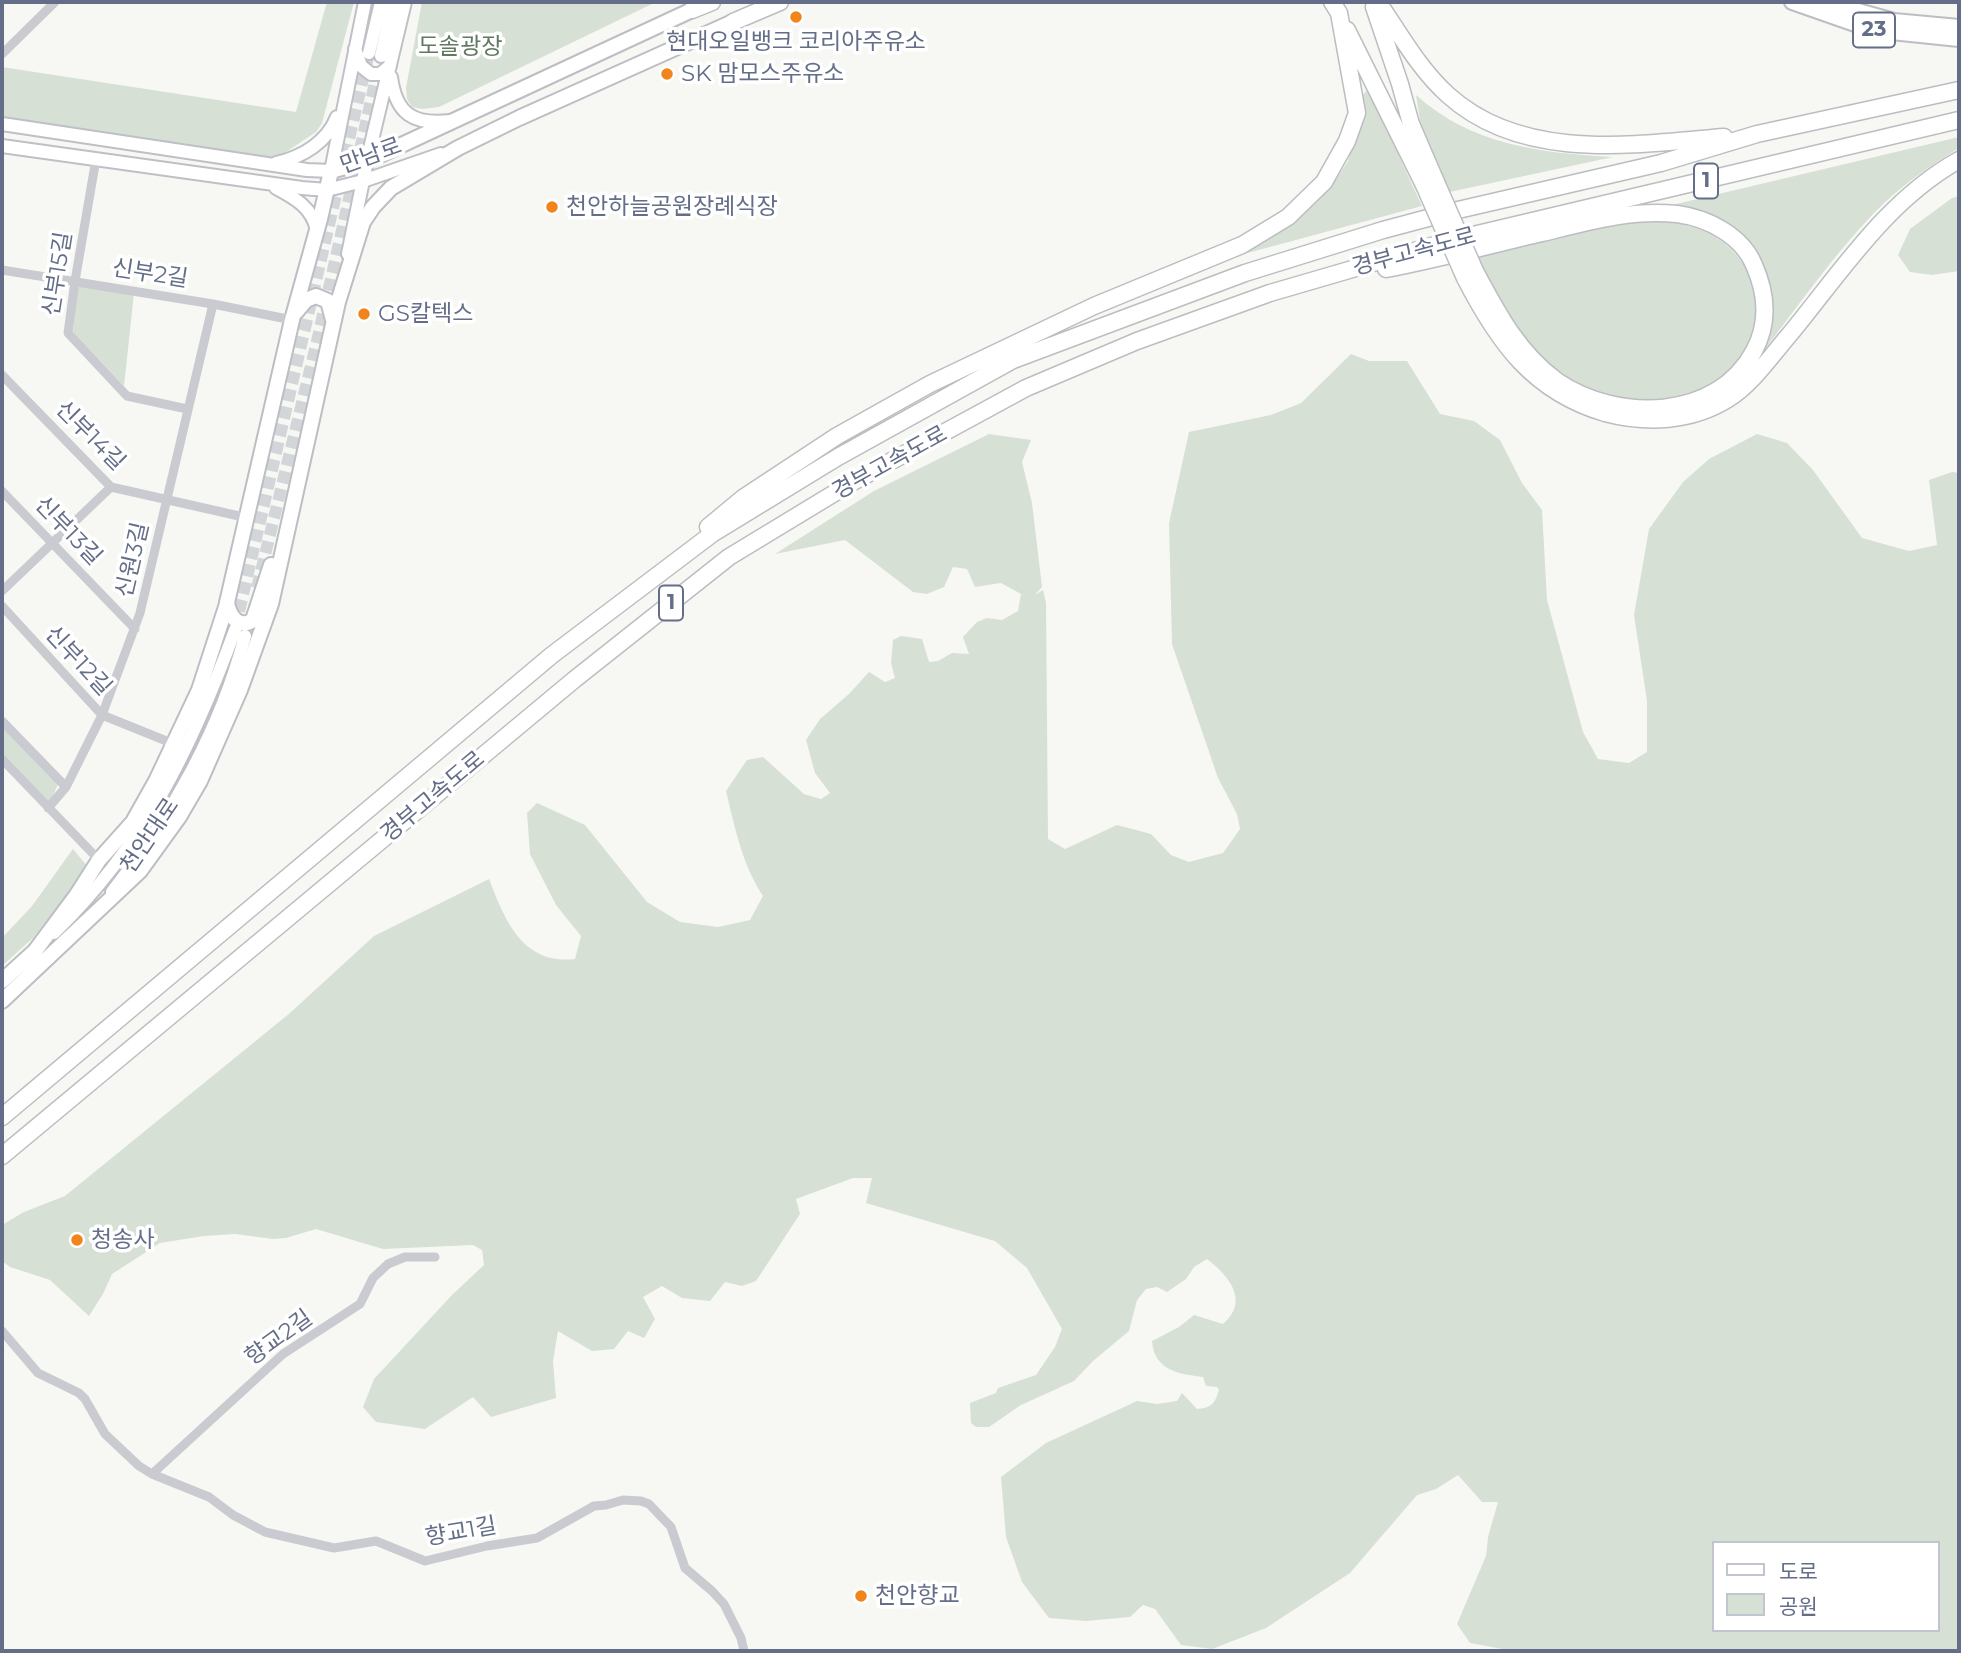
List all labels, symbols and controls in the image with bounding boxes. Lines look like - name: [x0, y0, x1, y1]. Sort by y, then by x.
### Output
- marker: 현대오일뱅크 코리아주유소: [788, 9, 804, 25]
- road number: 23: [1853, 12, 1895, 48]
- place label: 현대오일뱅크 코리아주유소: [666, 28, 926, 56]
- park label: 도솔광장: [418, 33, 502, 61]
- place label: SK 맘모스주유소: [681, 60, 844, 88]
- marker: SK 맘모스주유소: [659, 66, 675, 82]
- street label: 만남로: [336, 132, 406, 180]
- road number: 1: [1694, 164, 1718, 198]
- place label: 천안하늘공원장례식장: [566, 193, 778, 221]
- marker: 천안하늘공원장례식장: [544, 199, 560, 215]
- street label: 경부고속도로: [1349, 222, 1479, 282]
- street label: 신부15길: [38, 230, 78, 318]
- street label: 신부2길: [110, 254, 190, 294]
- place label: GS칼텍스: [378, 300, 473, 328]
- marker: GS칼텍스: [356, 306, 372, 322]
- street label: 신부14길: [49, 395, 131, 477]
- street label: 경부고속도로: [828, 420, 952, 506]
- street label: 신부13길: [29, 491, 107, 571]
- street label: 신원3길: [111, 520, 155, 600]
- road number: 1: [659, 586, 683, 620]
- street label: 신부12길: [39, 621, 117, 701]
- street label: 경부고속도로: [376, 746, 490, 848]
- street label: 천안대로: [115, 793, 185, 879]
- place label: 청송사: [91, 1226, 154, 1254]
- marker: 청송사: [69, 1232, 85, 1248]
- street label: 향교2길: [240, 1304, 318, 1372]
- street label: 향교1길: [423, 1512, 499, 1552]
- legend: [1713, 1541, 1940, 1632]
- text: 도로: [1779, 1559, 1818, 1584]
- place label: 천안향교: [875, 1582, 960, 1610]
- marker: 천안향교: [853, 1588, 869, 1604]
- text: 공원: [1779, 1594, 1818, 1619]

